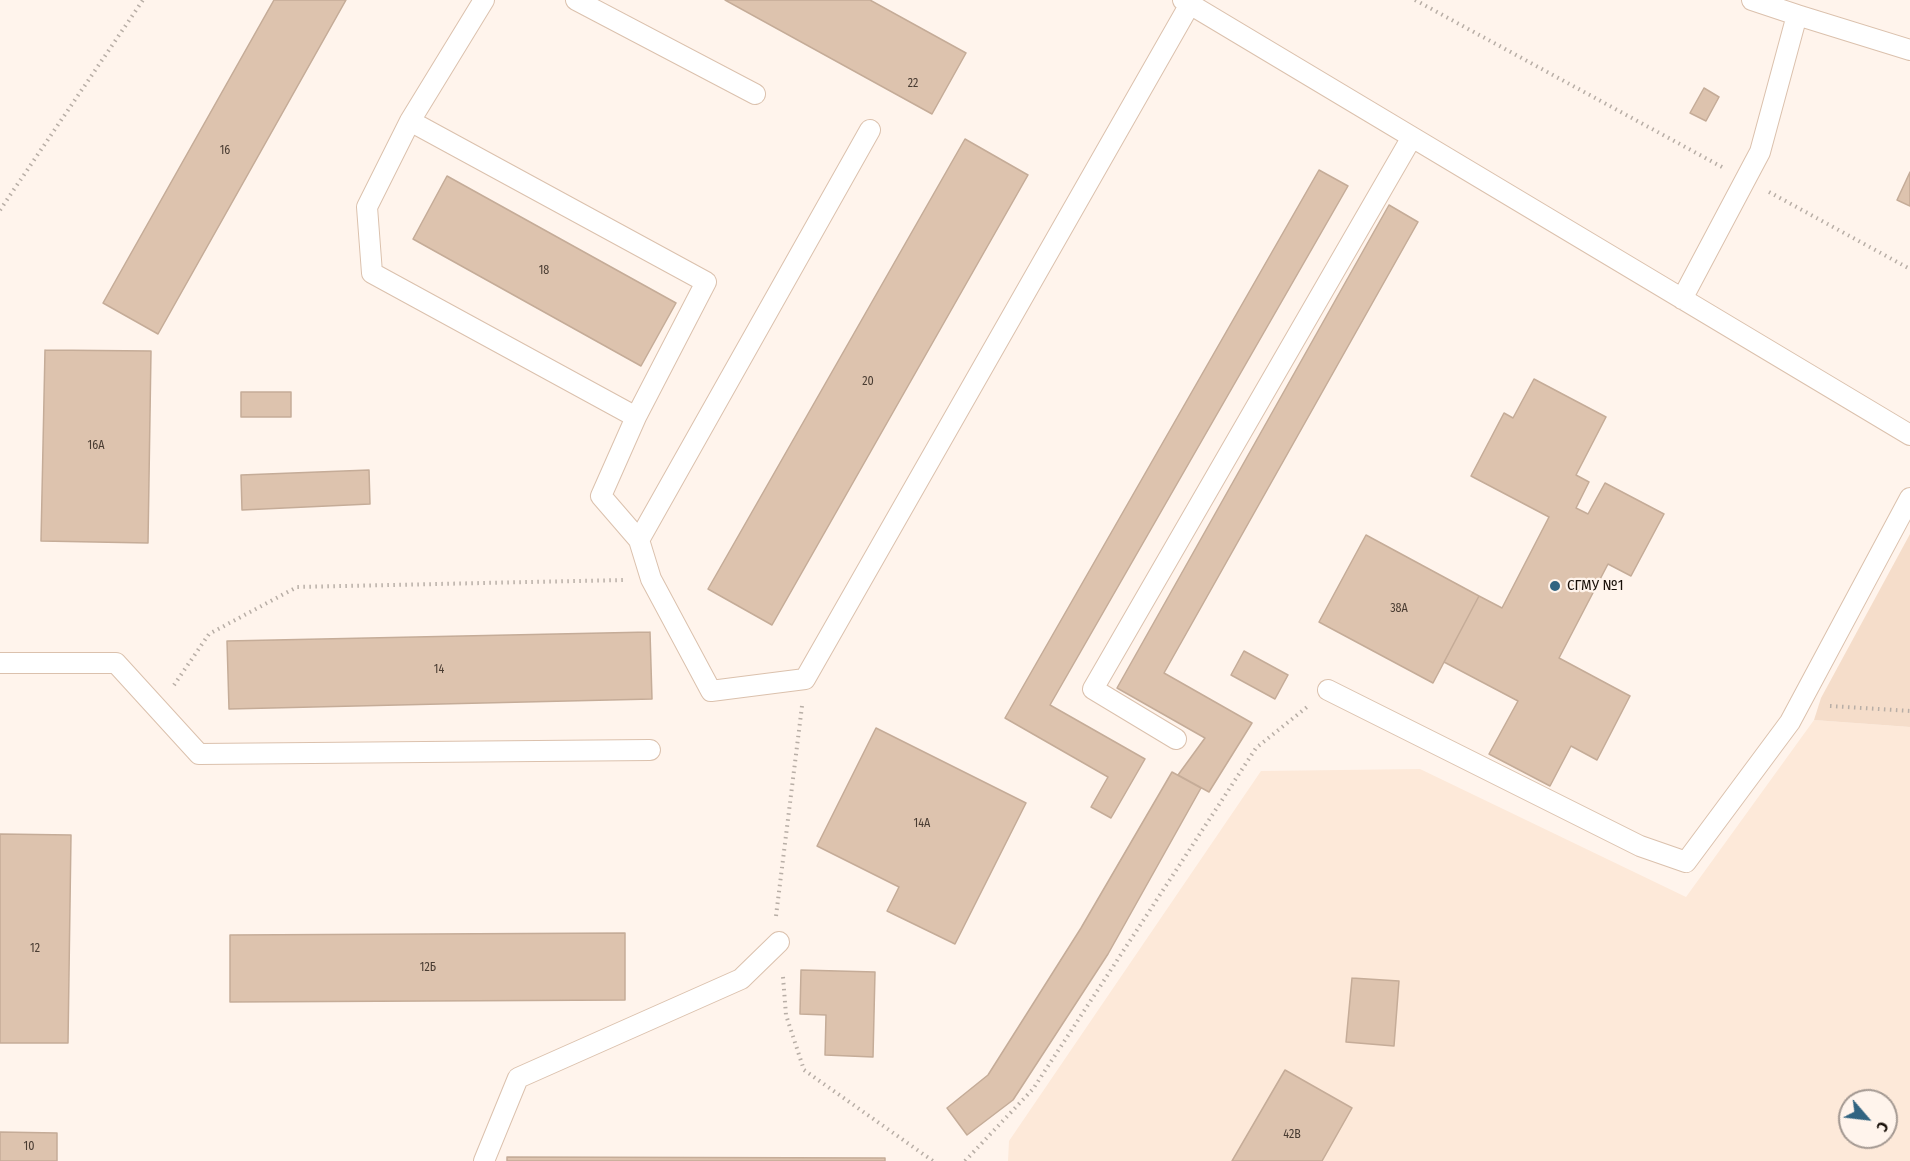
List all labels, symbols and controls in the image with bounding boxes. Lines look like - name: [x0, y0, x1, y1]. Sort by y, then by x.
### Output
- house number: 22: [908, 77, 918, 91]
- house number: 16: [220, 144, 230, 158]
- house number: 18: [539, 264, 549, 278]
- house number: 20: [862, 375, 874, 389]
- house number: 16А: [88, 439, 104, 453]
- place label: СГМУ №1: [1567, 577, 1623, 595]
- marker: СГМУ №1: [1548, 579, 1562, 593]
- house number: 38А: [1390, 602, 1408, 616]
- house number: 14: [434, 663, 444, 677]
- house number: 14А: [914, 817, 930, 831]
- house number: 12: [30, 942, 40, 956]
- house number: 12Б: [420, 961, 436, 975]
- north arrow: [1838, 1089, 1898, 1149]
- text: С: [1872, 1119, 1893, 1135]
- house number: 42В: [1283, 1128, 1301, 1142]
- house number: 10: [24, 1140, 34, 1154]

